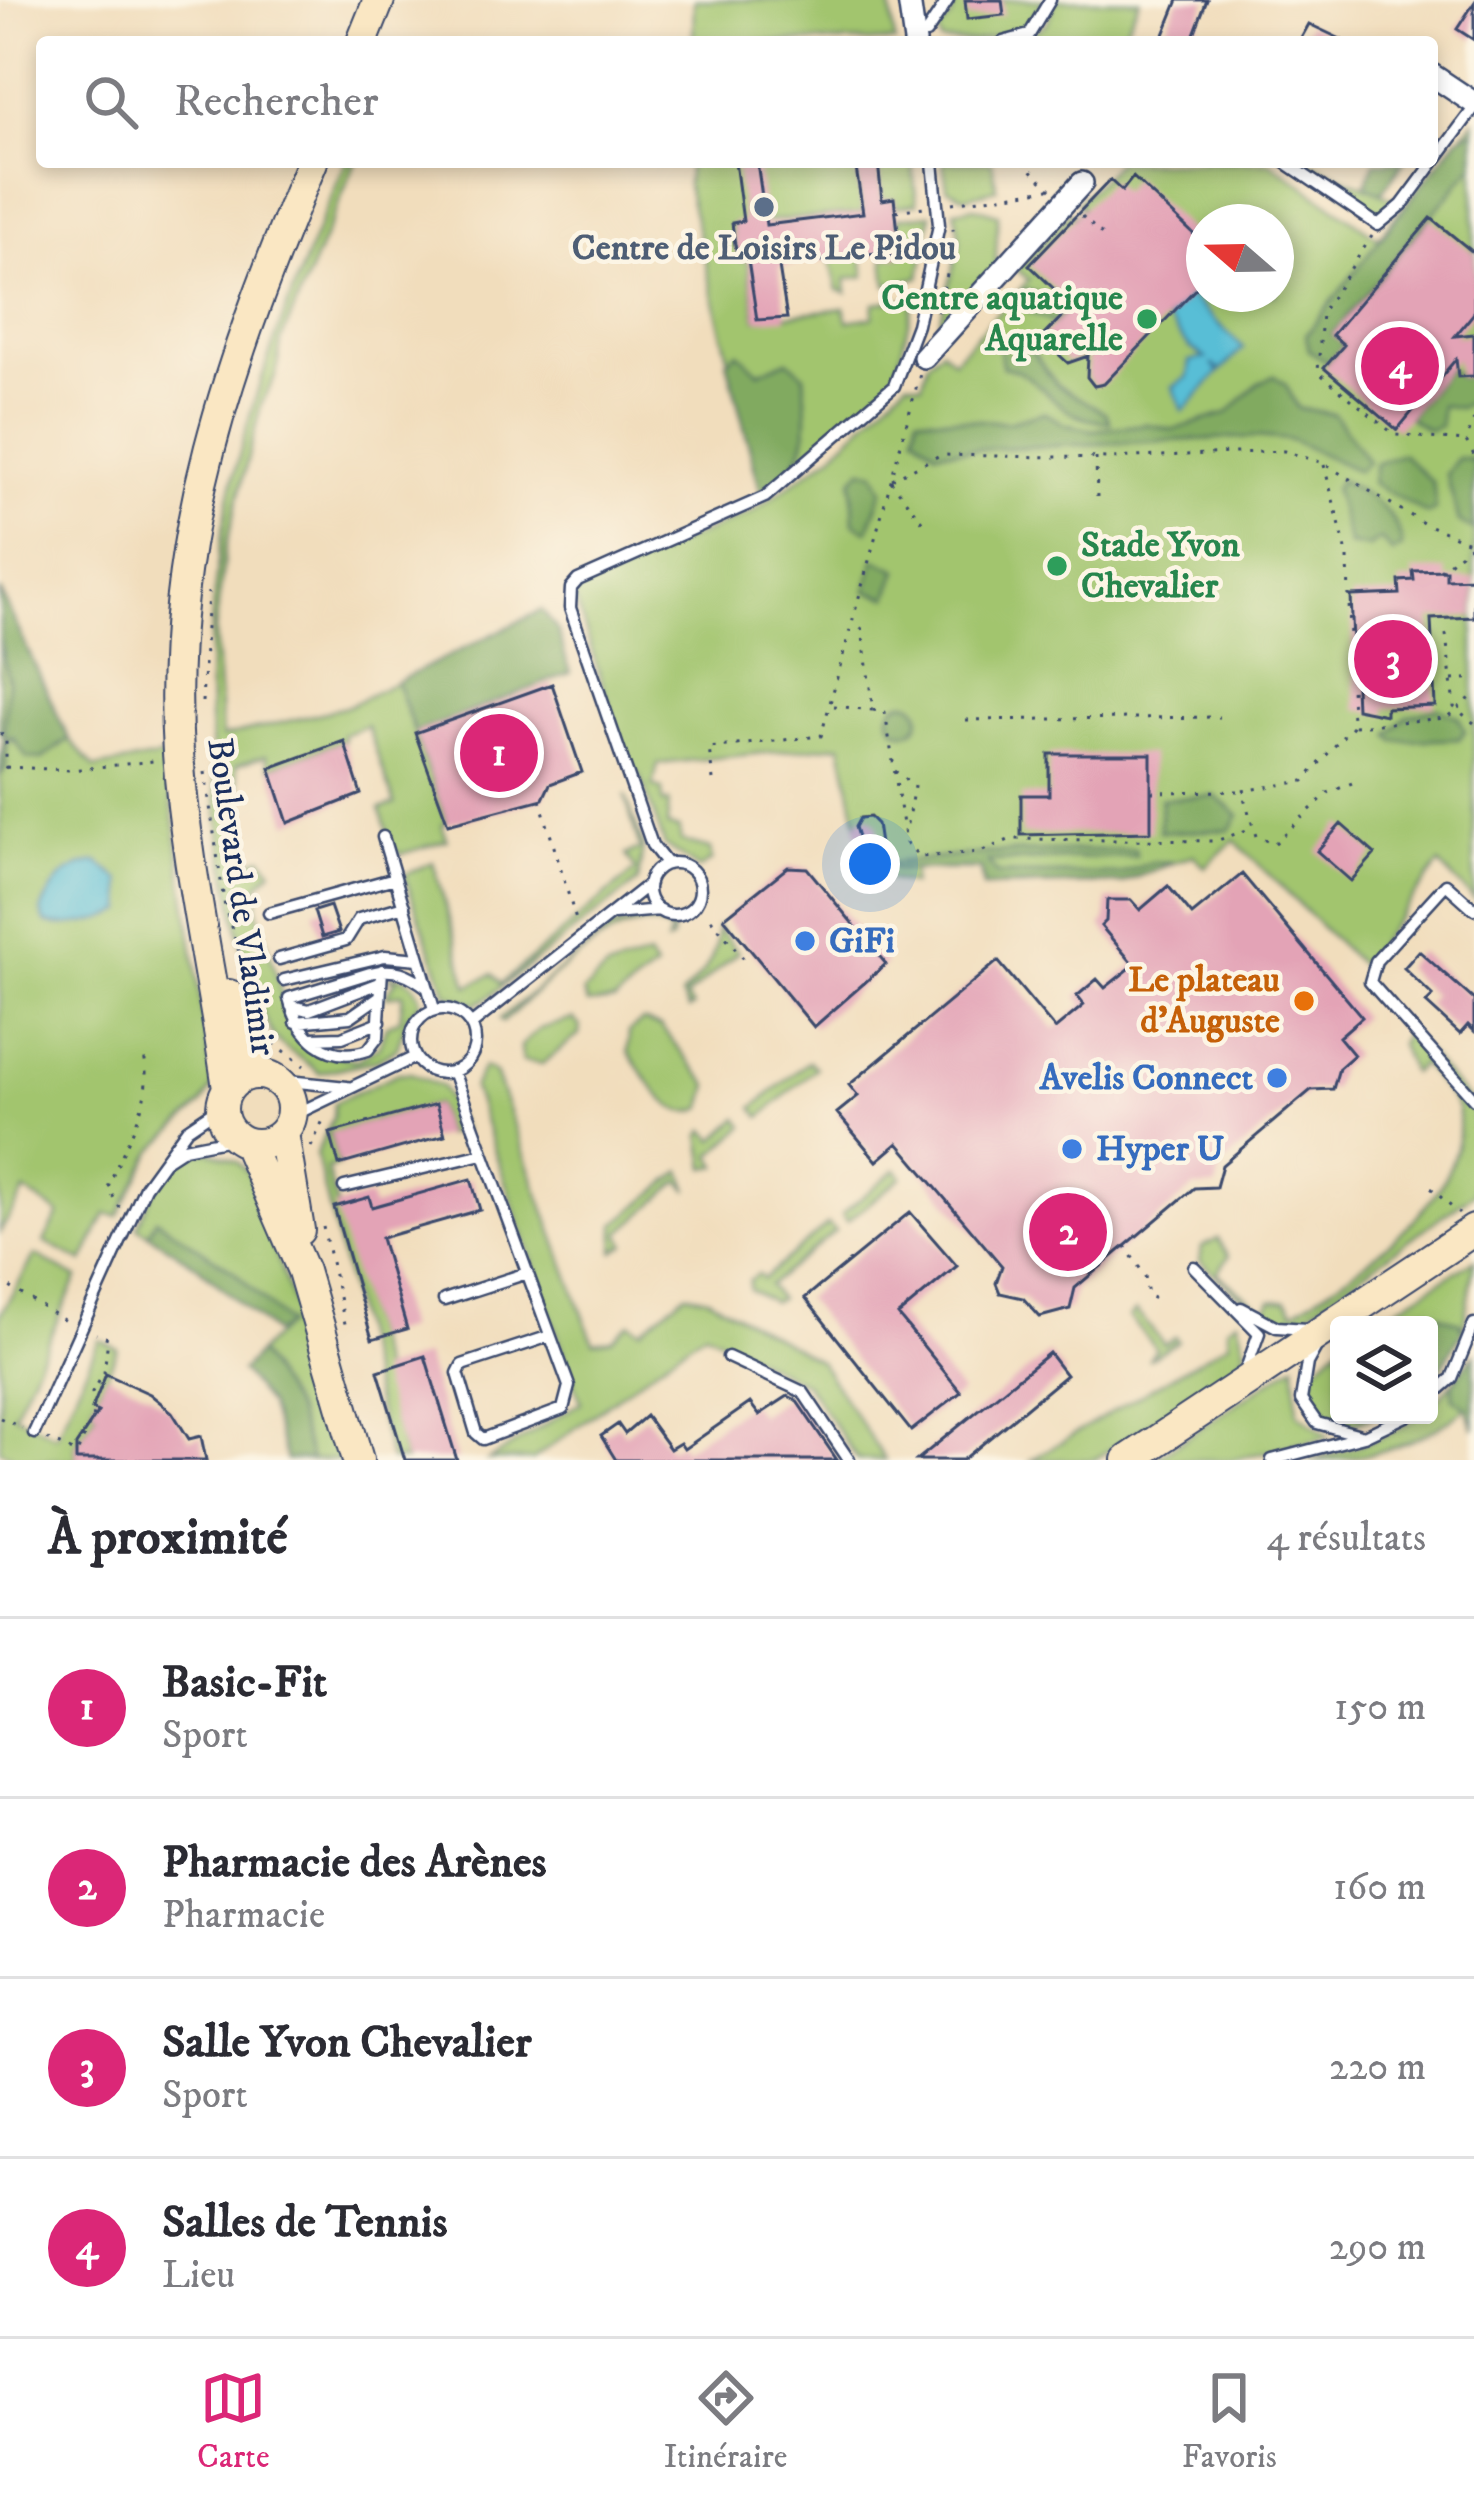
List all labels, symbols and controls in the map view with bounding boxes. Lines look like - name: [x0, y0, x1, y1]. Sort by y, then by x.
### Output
- search box: [36, 36, 1438, 168]
- icon: search: [78, 69, 144, 135]
- text: Rechercher: [174, 74, 379, 130]
- marker: Centre de Loisirs Le Pidou: [751, 194, 777, 220]
- north arrow: [1186, 204, 1294, 312]
- place label: Centre de Loisirs Le Pidou: [572, 226, 956, 271]
- place label: Centre aquatique Aquarelle: [881, 276, 1123, 362]
- marker: Centre aquatique Aquarelle: [1134, 306, 1160, 332]
- pin: 4: [1361, 321, 1439, 411]
- place label: Stade Yvon Chevalier: [1081, 523, 1240, 609]
- marker: Stade Yvon Chevalier: [1044, 553, 1070, 579]
- pin: 3: [1354, 614, 1432, 704]
- pin: 1: [460, 708, 538, 798]
- street label: Boulevard de Vladimir: [196, 735, 286, 1059]
- your location: [840, 834, 900, 894]
- place label: GiFi: [829, 919, 895, 964]
- marker: GiFi: [792, 928, 818, 954]
- place label: Le plateau d'Auguste: [1128, 958, 1280, 1044]
- marker: Le plateau d'Auguste: [1291, 988, 1317, 1014]
- place label: Avelis Connect: [1038, 1056, 1253, 1101]
- marker: Avelis Connect: [1264, 1065, 1290, 1091]
- place label: Hyper U: [1096, 1127, 1225, 1172]
- marker: Hyper U: [1059, 1136, 1085, 1162]
- pin: 2: [1029, 1187, 1107, 1277]
- map controls: [1330, 1316, 1438, 1424]
- button: layers: [1330, 1316, 1438, 1424]
- text: À proximité: [48, 1506, 288, 1570]
- text: 4 résultats: [1267, 1514, 1426, 1563]
- text: Basic-Fit: [162, 1655, 327, 1711]
- text: 1: [80, 1683, 94, 1732]
- text: 150 m: [1334, 1683, 1426, 1732]
- text: Sport: [162, 1711, 248, 1760]
- text: Pharmacie des Arènes: [162, 1835, 547, 1891]
- text: 2: [77, 1863, 97, 1912]
- text: 160 m: [1333, 1863, 1426, 1912]
- text: Pharmacie: [162, 1891, 325, 1940]
- text: Salle Yvon Chevalier: [162, 2015, 532, 2071]
- text: 3: [80, 2043, 94, 2092]
- text: 220 m: [1329, 2043, 1426, 2092]
- text: Sport: [162, 2071, 248, 2120]
- text: Salles de Tennis: [162, 2195, 447, 2251]
- text: 4: [76, 2223, 98, 2272]
- text: 290 m: [1329, 2223, 1426, 2272]
- text: Lieu: [162, 2251, 235, 2300]
- tab: Carte: [197, 2365, 270, 2478]
- tab: Itinéraire: [664, 2365, 787, 2478]
- tab: Favoris: [1182, 2365, 1277, 2478]

